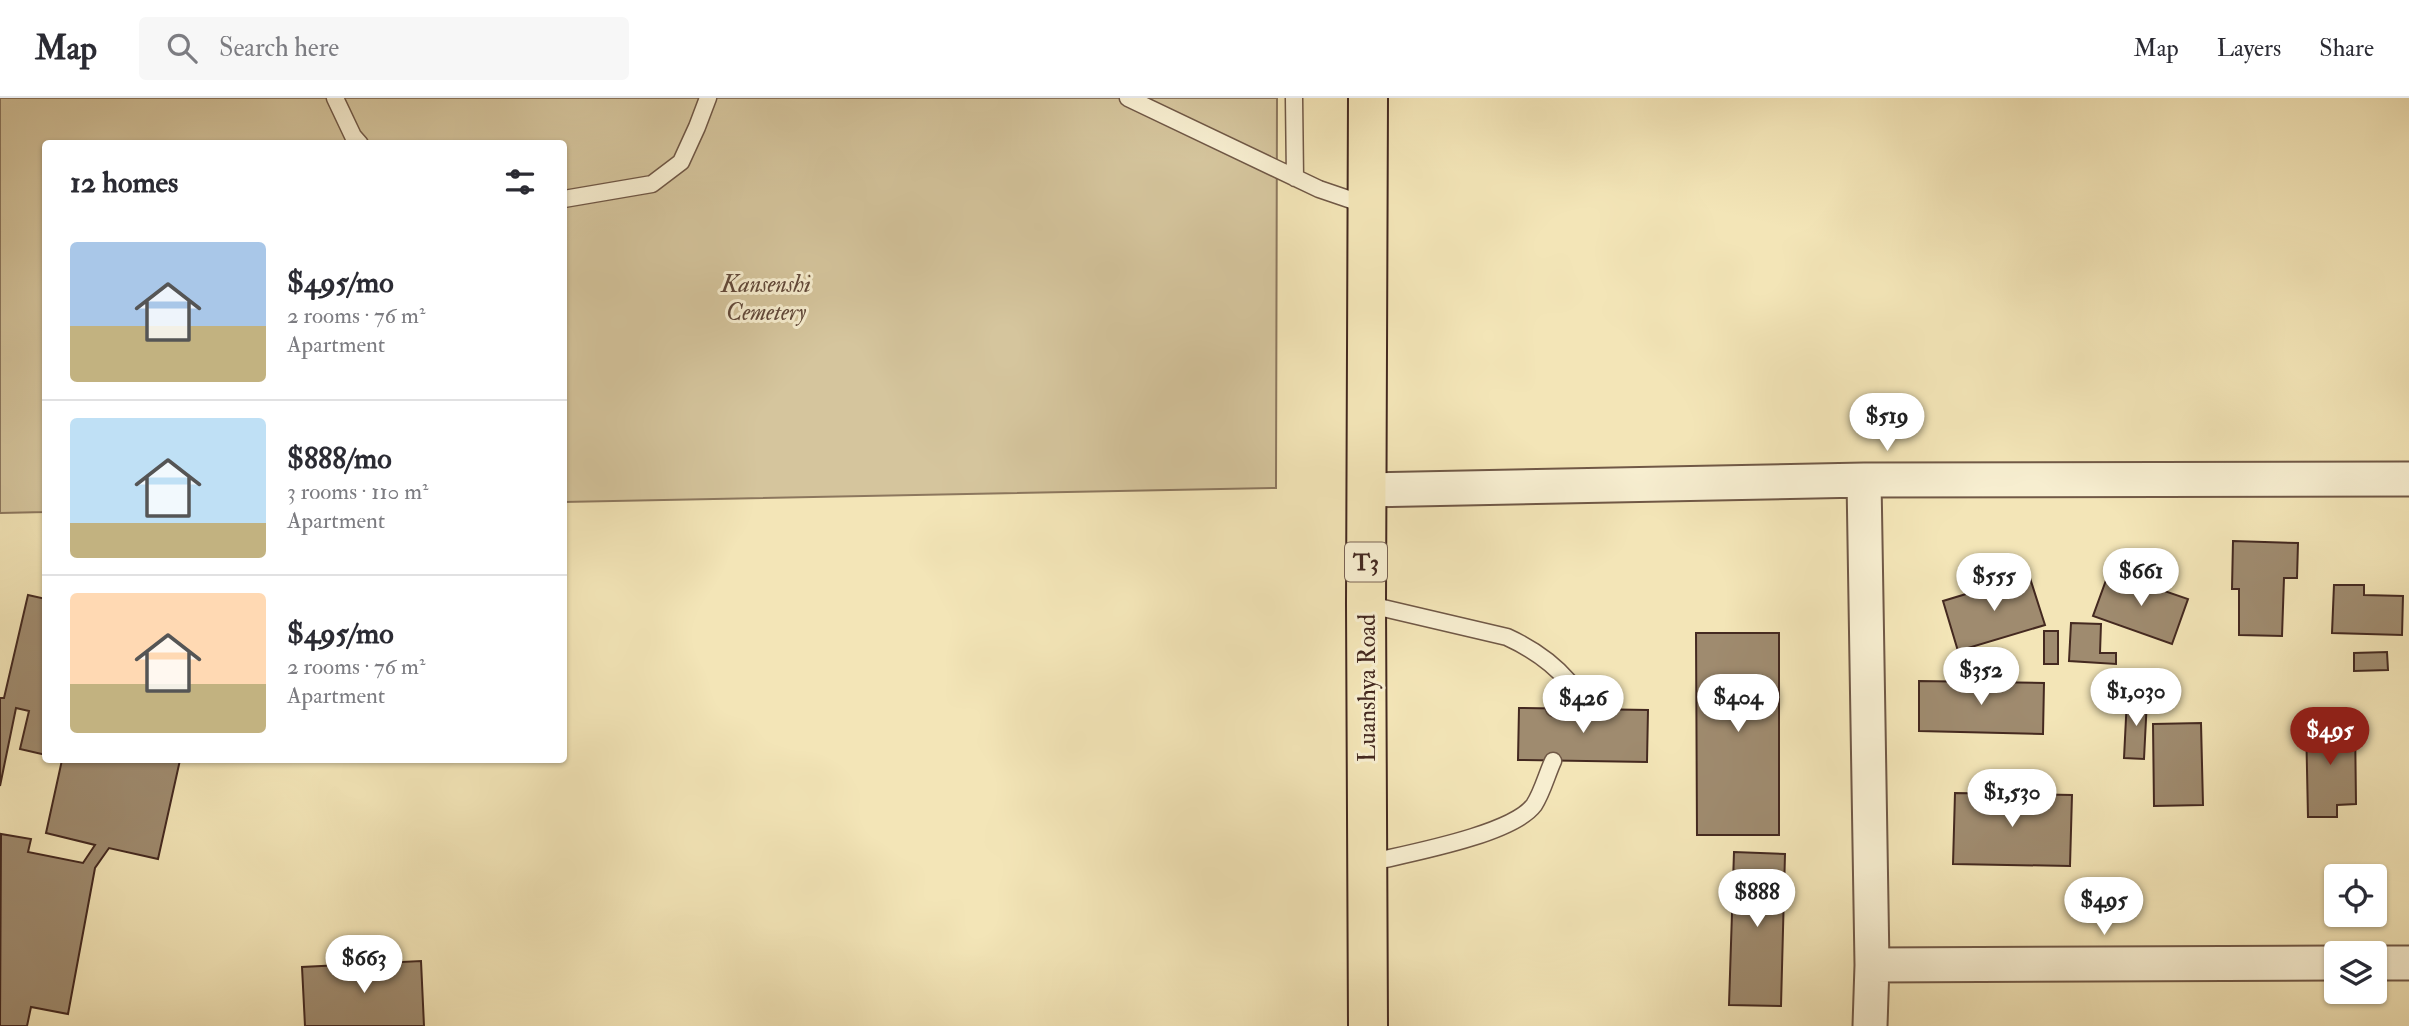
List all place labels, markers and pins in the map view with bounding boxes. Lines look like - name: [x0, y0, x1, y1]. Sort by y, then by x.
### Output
- pin: $519: [1846, 394, 1928, 453]
- pin: $661: [2100, 548, 2182, 608]
- pin: $555: [1953, 554, 2035, 613]
- pin: $352: [1940, 648, 2022, 707]
- pin: $1,030: [2079, 668, 2193, 728]
- pin: $404: [1697, 674, 1779, 734]
- pin: $426: [1542, 676, 1624, 735]
- pin: $495: [2289, 708, 2371, 767]
- pin: $1,530: [1955, 770, 2069, 829]
- pin: $888: [1716, 870, 1798, 929]
- pin: $495: [2063, 878, 2145, 937]
- pin: $663: [323, 936, 405, 995]

